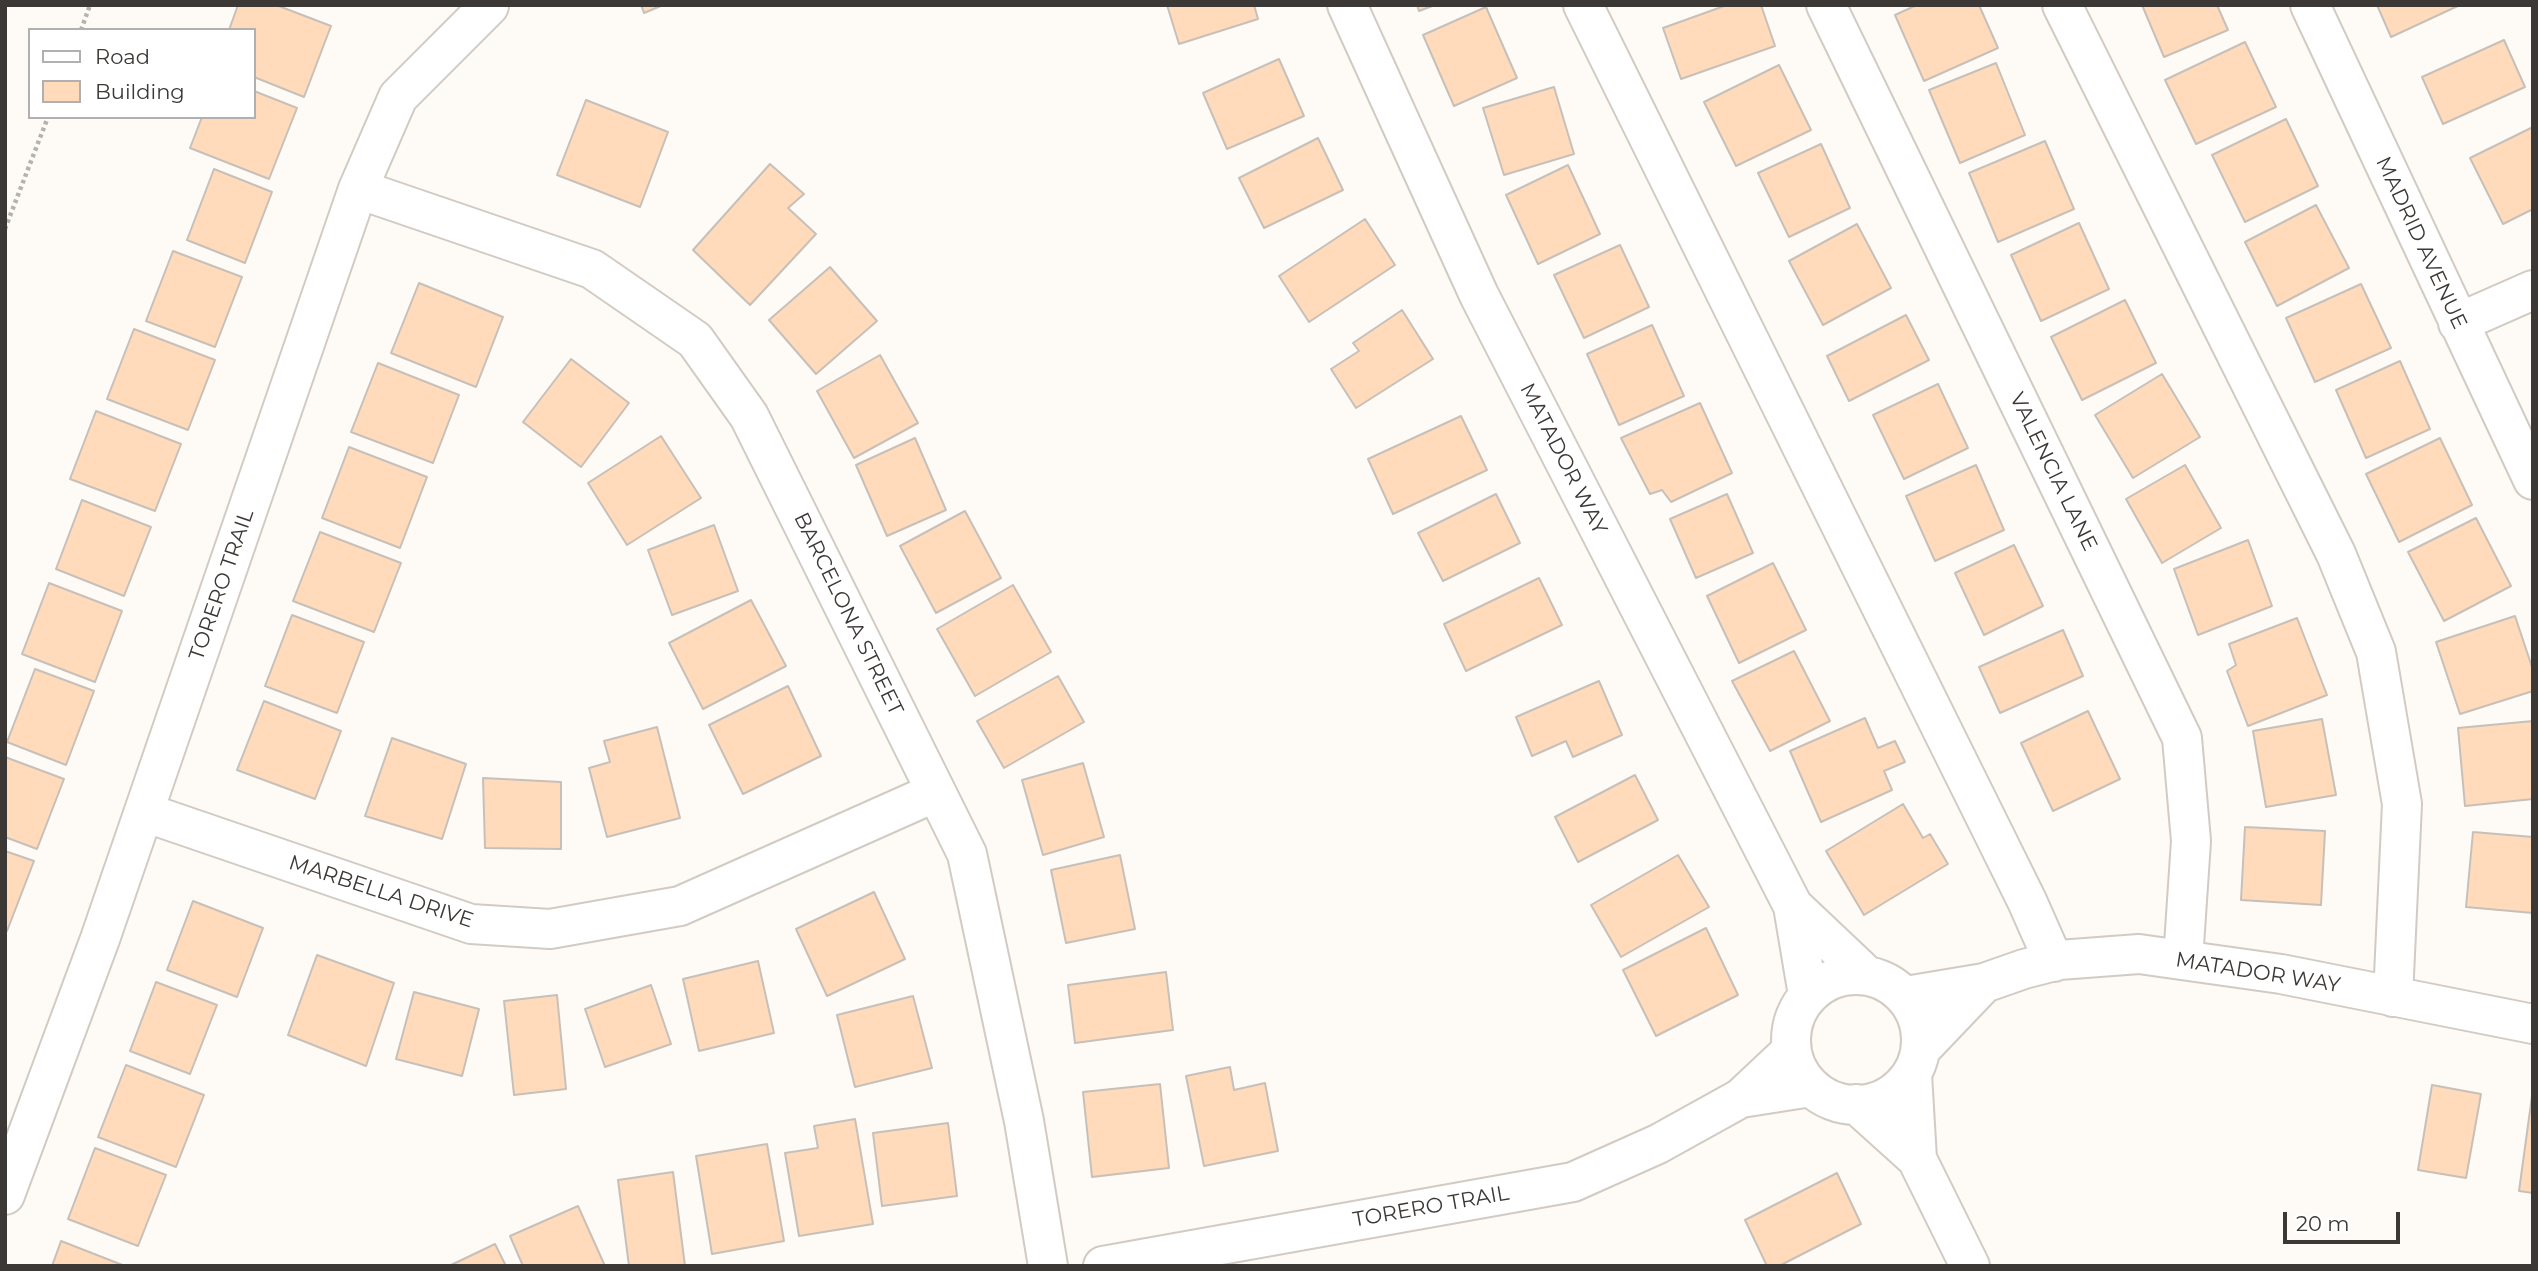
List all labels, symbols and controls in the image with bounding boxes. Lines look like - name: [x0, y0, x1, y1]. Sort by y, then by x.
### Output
- legend: [28, 28, 256, 119]
- text: Road: [95, 44, 150, 69]
- text: Building: [95, 79, 185, 104]
- street label: MADRID AVENUE: [2370, 153, 2472, 333]
- street label: MATADOR WAY: [1514, 379, 1612, 539]
- street label: VALENCIA LANE: [2004, 389, 2102, 555]
- street label: TORERO TRAIL: [184, 506, 260, 664]
- street label: BARCELONA STREET: [788, 509, 908, 719]
- street label: MARBELLA DRIVE: [286, 850, 476, 934]
- street label: MATADOR WAY: [2174, 948, 2342, 998]
- street label: TORERO TRAIL: [1351, 1181, 1511, 1233]
- scale bar: [2286, 1198, 2403, 1242]
- text: 20 m: [2296, 1211, 2350, 1236]

